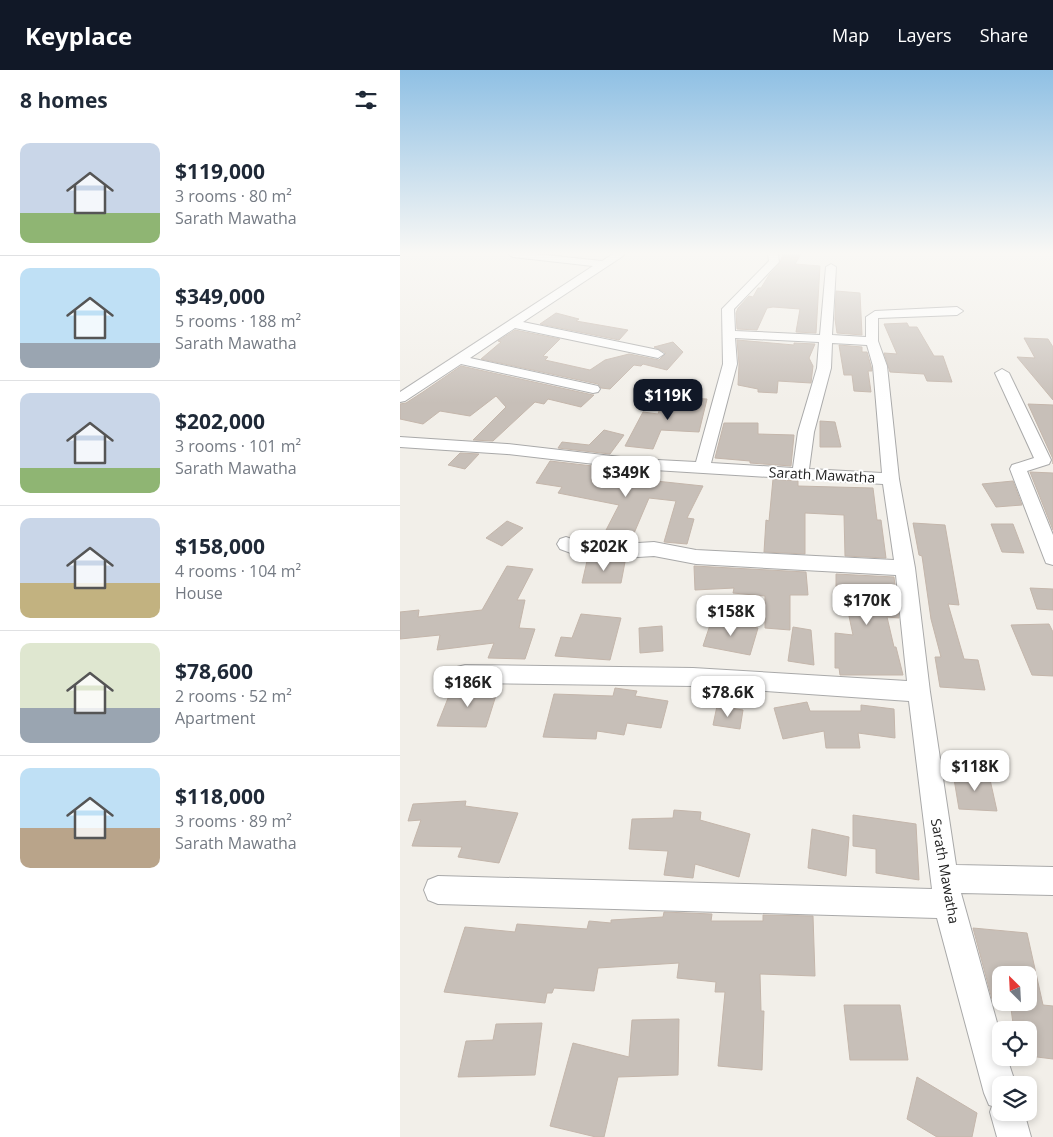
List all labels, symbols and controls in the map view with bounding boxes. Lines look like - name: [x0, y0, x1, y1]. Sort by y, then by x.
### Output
- text: Keyplace: [25, 19, 132, 52]
- text: Map: [832, 23, 869, 47]
- text: Layers: [897, 23, 952, 47]
- text: Share: [980, 23, 1028, 47]
- text: 8 homes: [20, 86, 108, 114]
- icon: filters: [352, 86, 380, 114]
- text: $119,000: [175, 157, 265, 185]
- icon: home: [60, 163, 120, 223]
- text: 3 rooms · 80 m²: [175, 185, 292, 207]
- text: Sarath Mawatha: [175, 207, 297, 229]
- text: $349,000: [175, 282, 265, 310]
- icon: home: [60, 288, 120, 348]
- text: 5 rooms · 188 m²: [175, 310, 301, 332]
- text: Sarath Mawatha: [175, 332, 297, 354]
- pin: $119K: [633, 378, 703, 421]
- text: $119K: [644, 384, 692, 406]
- text: $202,000: [175, 407, 265, 435]
- icon: home: [60, 413, 120, 473]
- text: 3 rooms · 101 m²: [175, 435, 301, 457]
- pin: $349K: [591, 456, 661, 498]
- text: Sarath Mawatha: [175, 457, 297, 479]
- text: $349K: [602, 461, 650, 483]
- street label: Sarath Mawatha: [768, 462, 876, 487]
- pin: $202K: [569, 530, 639, 572]
- text: $158,000: [175, 532, 265, 560]
- text: $202K: [580, 535, 628, 557]
- icon: home: [60, 538, 120, 598]
- text: 4 rooms · 104 m²: [175, 560, 301, 582]
- text: House: [175, 582, 223, 604]
- pin: $170K: [832, 584, 902, 626]
- text: $170K: [843, 589, 891, 611]
- pin: $158K: [696, 594, 766, 637]
- text: $158K: [707, 600, 755, 622]
- text: $78,600: [175, 657, 253, 685]
- icon: home: [60, 663, 120, 723]
- pin: $186K: [433, 666, 503, 708]
- text: $186K: [444, 671, 492, 693]
- pin: $78.6K: [687, 676, 769, 718]
- text: $78.6K: [702, 681, 754, 703]
- text: 2 rooms · 52 m²: [175, 685, 292, 707]
- text: Apartment: [175, 707, 255, 729]
- pin: $118K: [940, 750, 1010, 792]
- text: $118K: [951, 755, 999, 777]
- text: $118,000: [175, 782, 265, 810]
- icon: home: [60, 788, 120, 848]
- text: 3 rooms · 89 m²: [175, 810, 292, 832]
- street label: Sarath Mawatha: [927, 817, 964, 925]
- text: Sarath Mawatha: [175, 832, 297, 854]
- north arrow: [992, 966, 1038, 1011]
- map controls: [992, 966, 1037, 1121]
- button: locate: [992, 1021, 1037, 1066]
- button: layers: [992, 1076, 1037, 1121]

